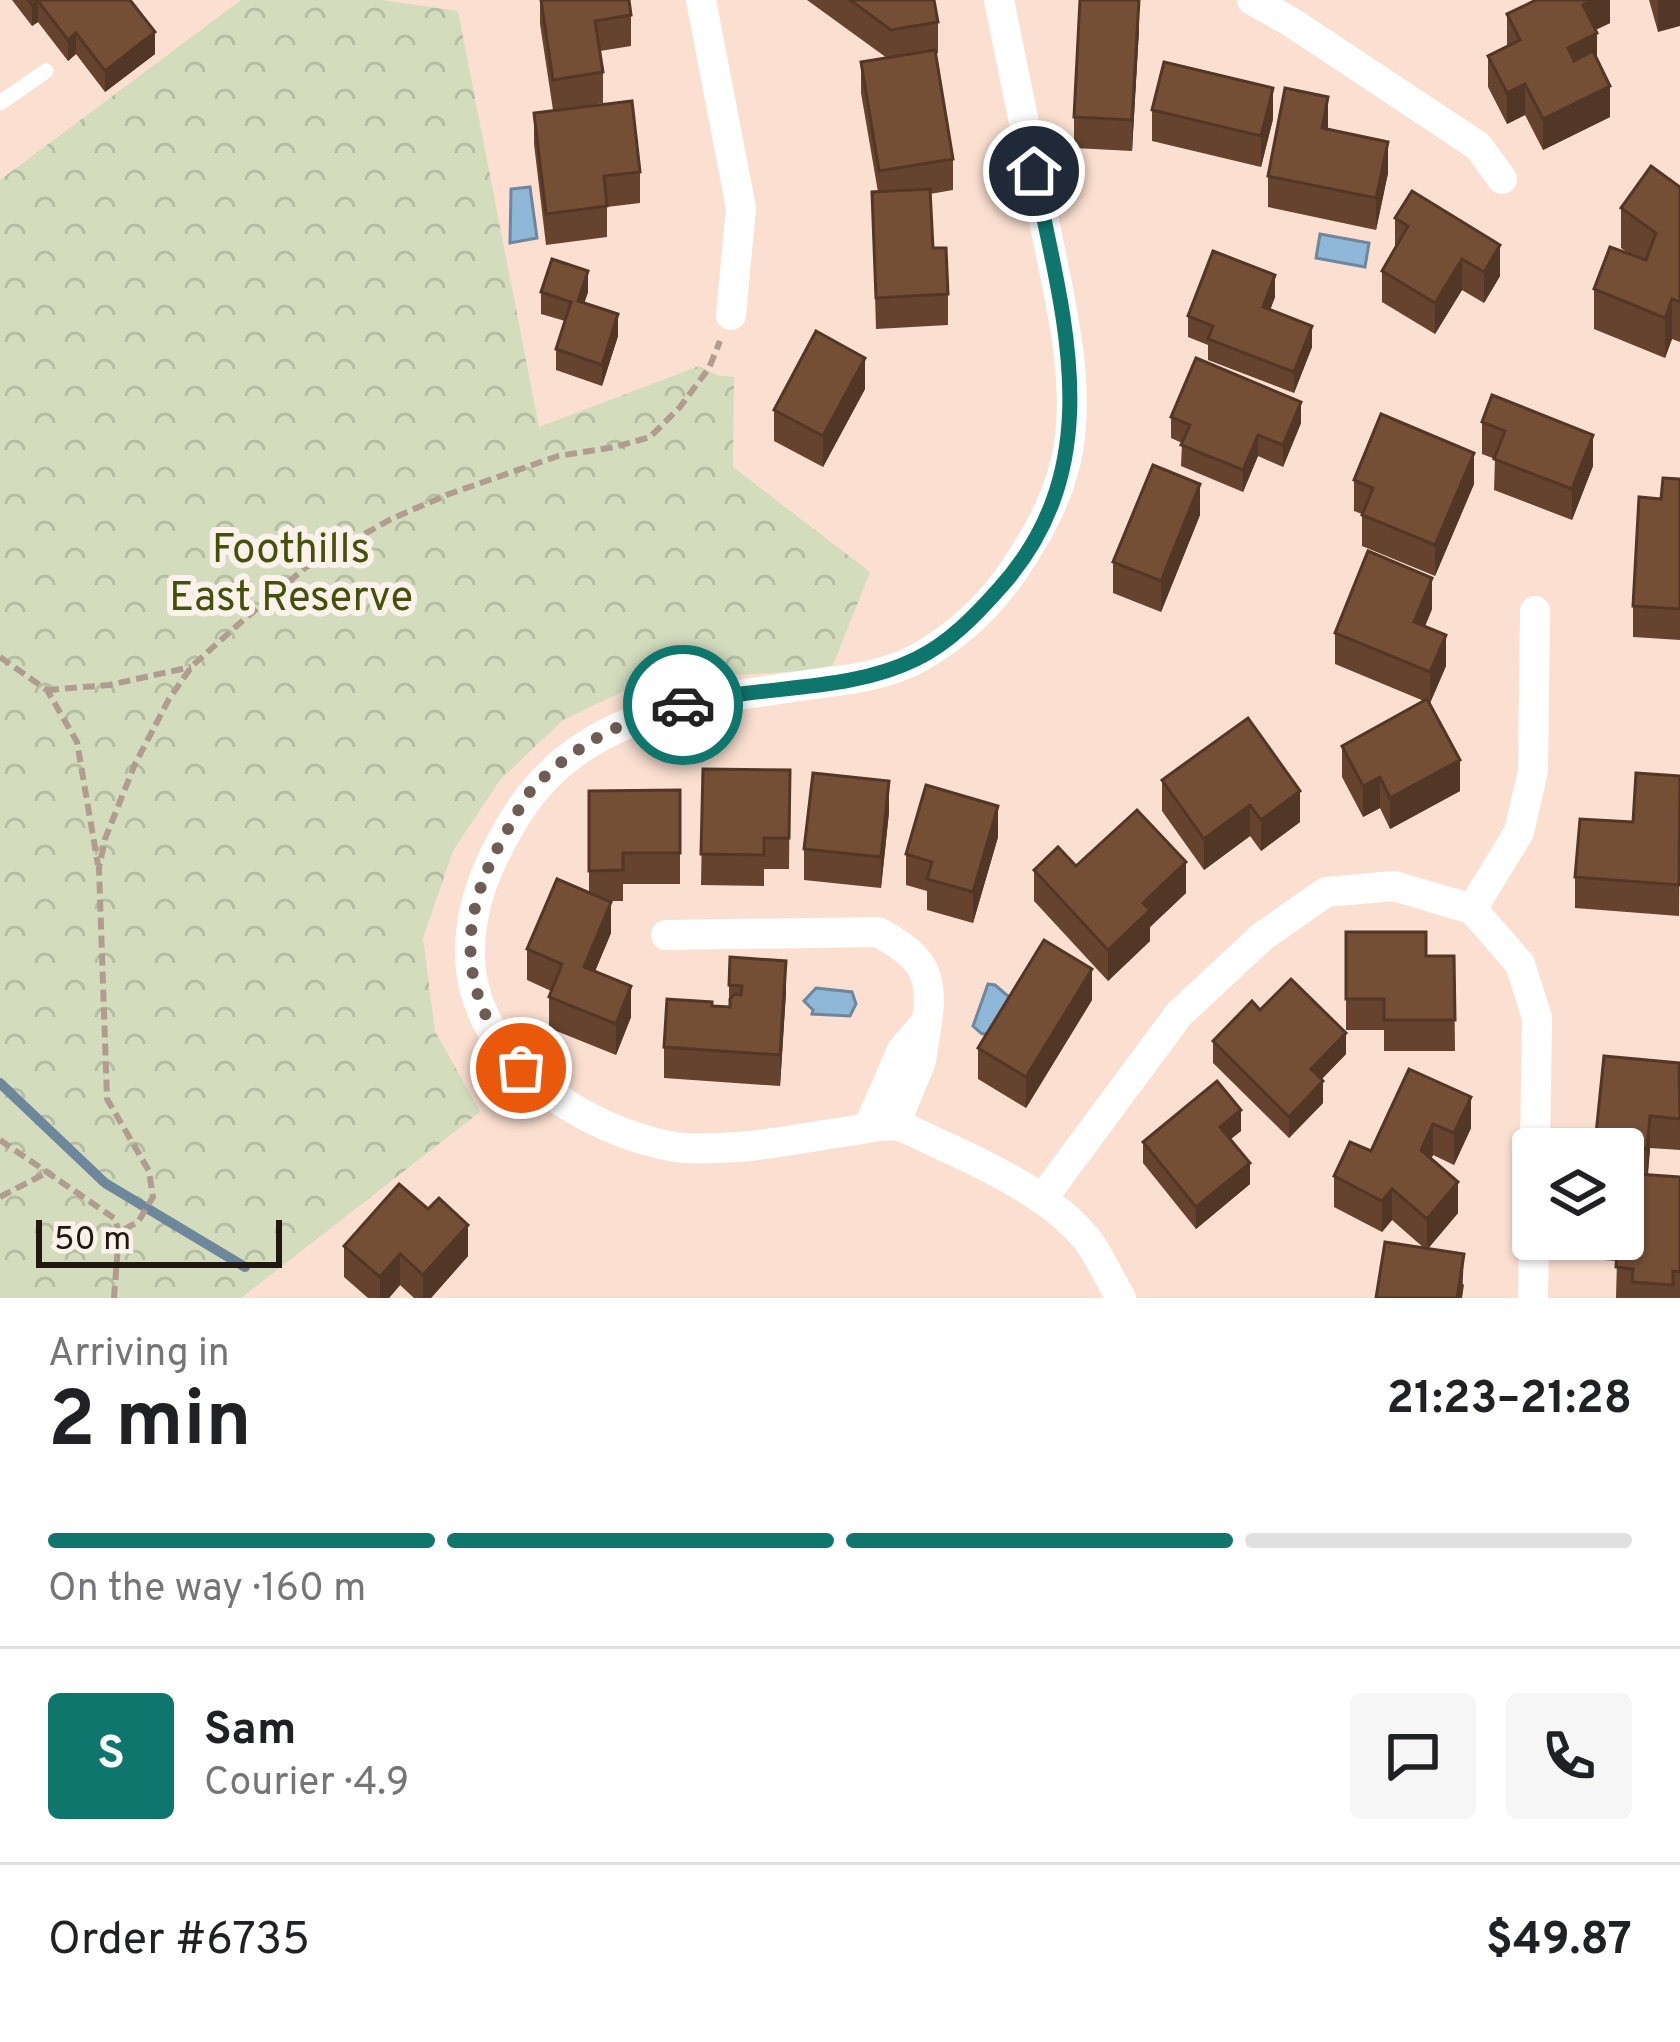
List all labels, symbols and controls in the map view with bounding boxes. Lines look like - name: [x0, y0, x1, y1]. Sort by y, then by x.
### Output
- pin: [983, 120, 1085, 222]
- icon: home: [1001, 138, 1067, 204]
- park label: Foothills East Reserve: [169, 525, 413, 626]
- courier: [623, 645, 743, 765]
- icon: car: [650, 672, 716, 738]
- pin: [470, 1017, 572, 1119]
- icon: bag: [488, 1035, 554, 1101]
- map controls: [1512, 1128, 1644, 1260]
- button: layers: [1512, 1128, 1644, 1260]
- scale bar: [36, 1214, 282, 1267]
- text: 50 m: [54, 1220, 131, 1262]
- text: Arriving in: [48, 1331, 230, 1380]
- text: 21:23–21:28: [1386, 1372, 1632, 1429]
- text: 2 min: [48, 1375, 252, 1474]
- text: On the way · 160 m: [48, 1566, 366, 1615]
- button: chat: [1350, 1693, 1476, 1819]
- button: phone: [1506, 1693, 1632, 1819]
- text: Sam: [204, 1703, 296, 1760]
- text: S: [97, 1727, 125, 1784]
- text: Courier · 4.9: [204, 1760, 409, 1809]
- text: Order #6735: [48, 1913, 310, 1970]
- text: $49.87: [1486, 1913, 1632, 1970]

